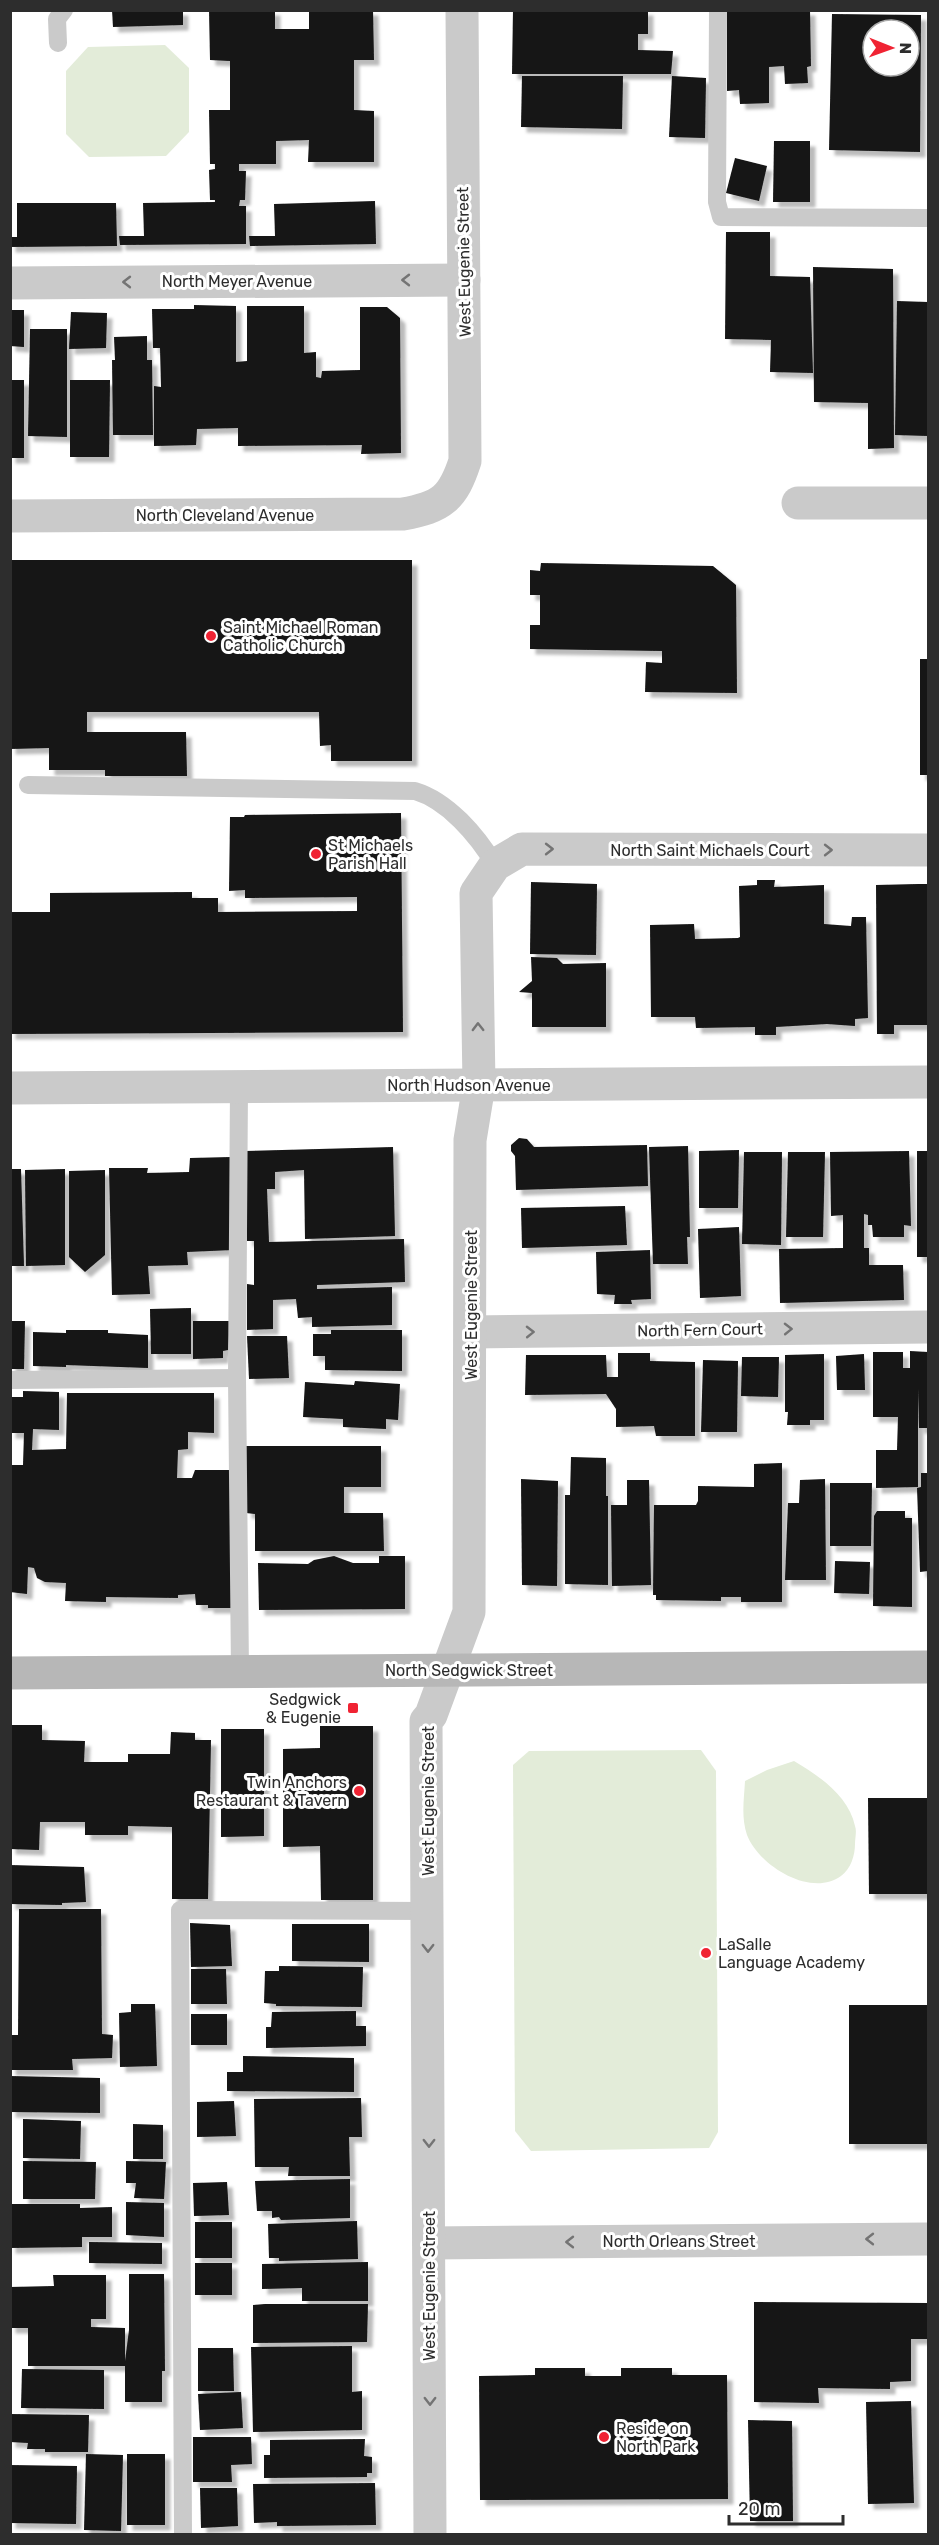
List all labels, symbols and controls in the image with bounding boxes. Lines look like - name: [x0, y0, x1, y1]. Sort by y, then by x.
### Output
- north arrow: [861, 18, 921, 78]
- text: N: [896, 42, 915, 54]
- street label: West Eugenie Street: [453, 187, 475, 337]
- street label: North Meyer Avenue: [162, 272, 312, 291]
- one-way arrow: [401, 274, 410, 286]
- one-way arrow: [122, 276, 131, 288]
- street label: North Cleveland Avenue: [136, 506, 314, 525]
- place label: Saint Michael Roman Catholic Church: [223, 618, 378, 655]
- marker: Saint Michael Roman Catholic Church: [204, 629, 218, 643]
- place label: St Michaels Parish Hall: [328, 836, 413, 873]
- street label: North Saint Michaels Court: [610, 841, 810, 860]
- one-way arrow: [545, 843, 554, 855]
- one-way arrow: [824, 844, 833, 856]
- marker: St Michaels Parish Hall: [309, 847, 323, 861]
- one-way arrow: [472, 1022, 484, 1031]
- street label: North Hudson Avenue: [387, 1076, 551, 1095]
- street label: West Eugenie Street: [462, 1230, 481, 1380]
- street label: North Fern Court: [637, 1319, 763, 1341]
- one-way arrow: [783, 1323, 792, 1335]
- one-way arrow: [525, 1326, 534, 1338]
- street label: North Sedgwick Street: [385, 1661, 553, 1680]
- place label: Sedgwick & Eugenie: [266, 1690, 342, 1727]
- marker: Sedgwick & Eugenie: [346, 1701, 360, 1715]
- street label: West Eugenie Street: [419, 1726, 438, 1876]
- place label: Twin Anchors Restaurant & Tavern: [196, 1773, 347, 1810]
- marker: Twin Anchors Restaurant & Tavern: [352, 1784, 366, 1798]
- place label: LaSalle Language Academy: [718, 1935, 865, 1972]
- one-way arrow: [422, 1943, 434, 1952]
- marker: LaSalle Language Academy: [699, 1946, 713, 1960]
- one-way arrow: [423, 2138, 435, 2147]
- street label: West Eugenie Street: [420, 2211, 439, 2361]
- street label: North Orleans Street: [603, 2232, 755, 2251]
- one-way arrow: [866, 2233, 875, 2245]
- one-way arrow: [566, 2236, 575, 2248]
- one-way arrow: [424, 2396, 436, 2405]
- place label: Reside on North Park: [616, 2419, 696, 2456]
- marker: Reside on North Park: [597, 2430, 611, 2444]
- scale bar: [729, 2488, 843, 2526]
- text: 20 m: [738, 2498, 780, 2520]

